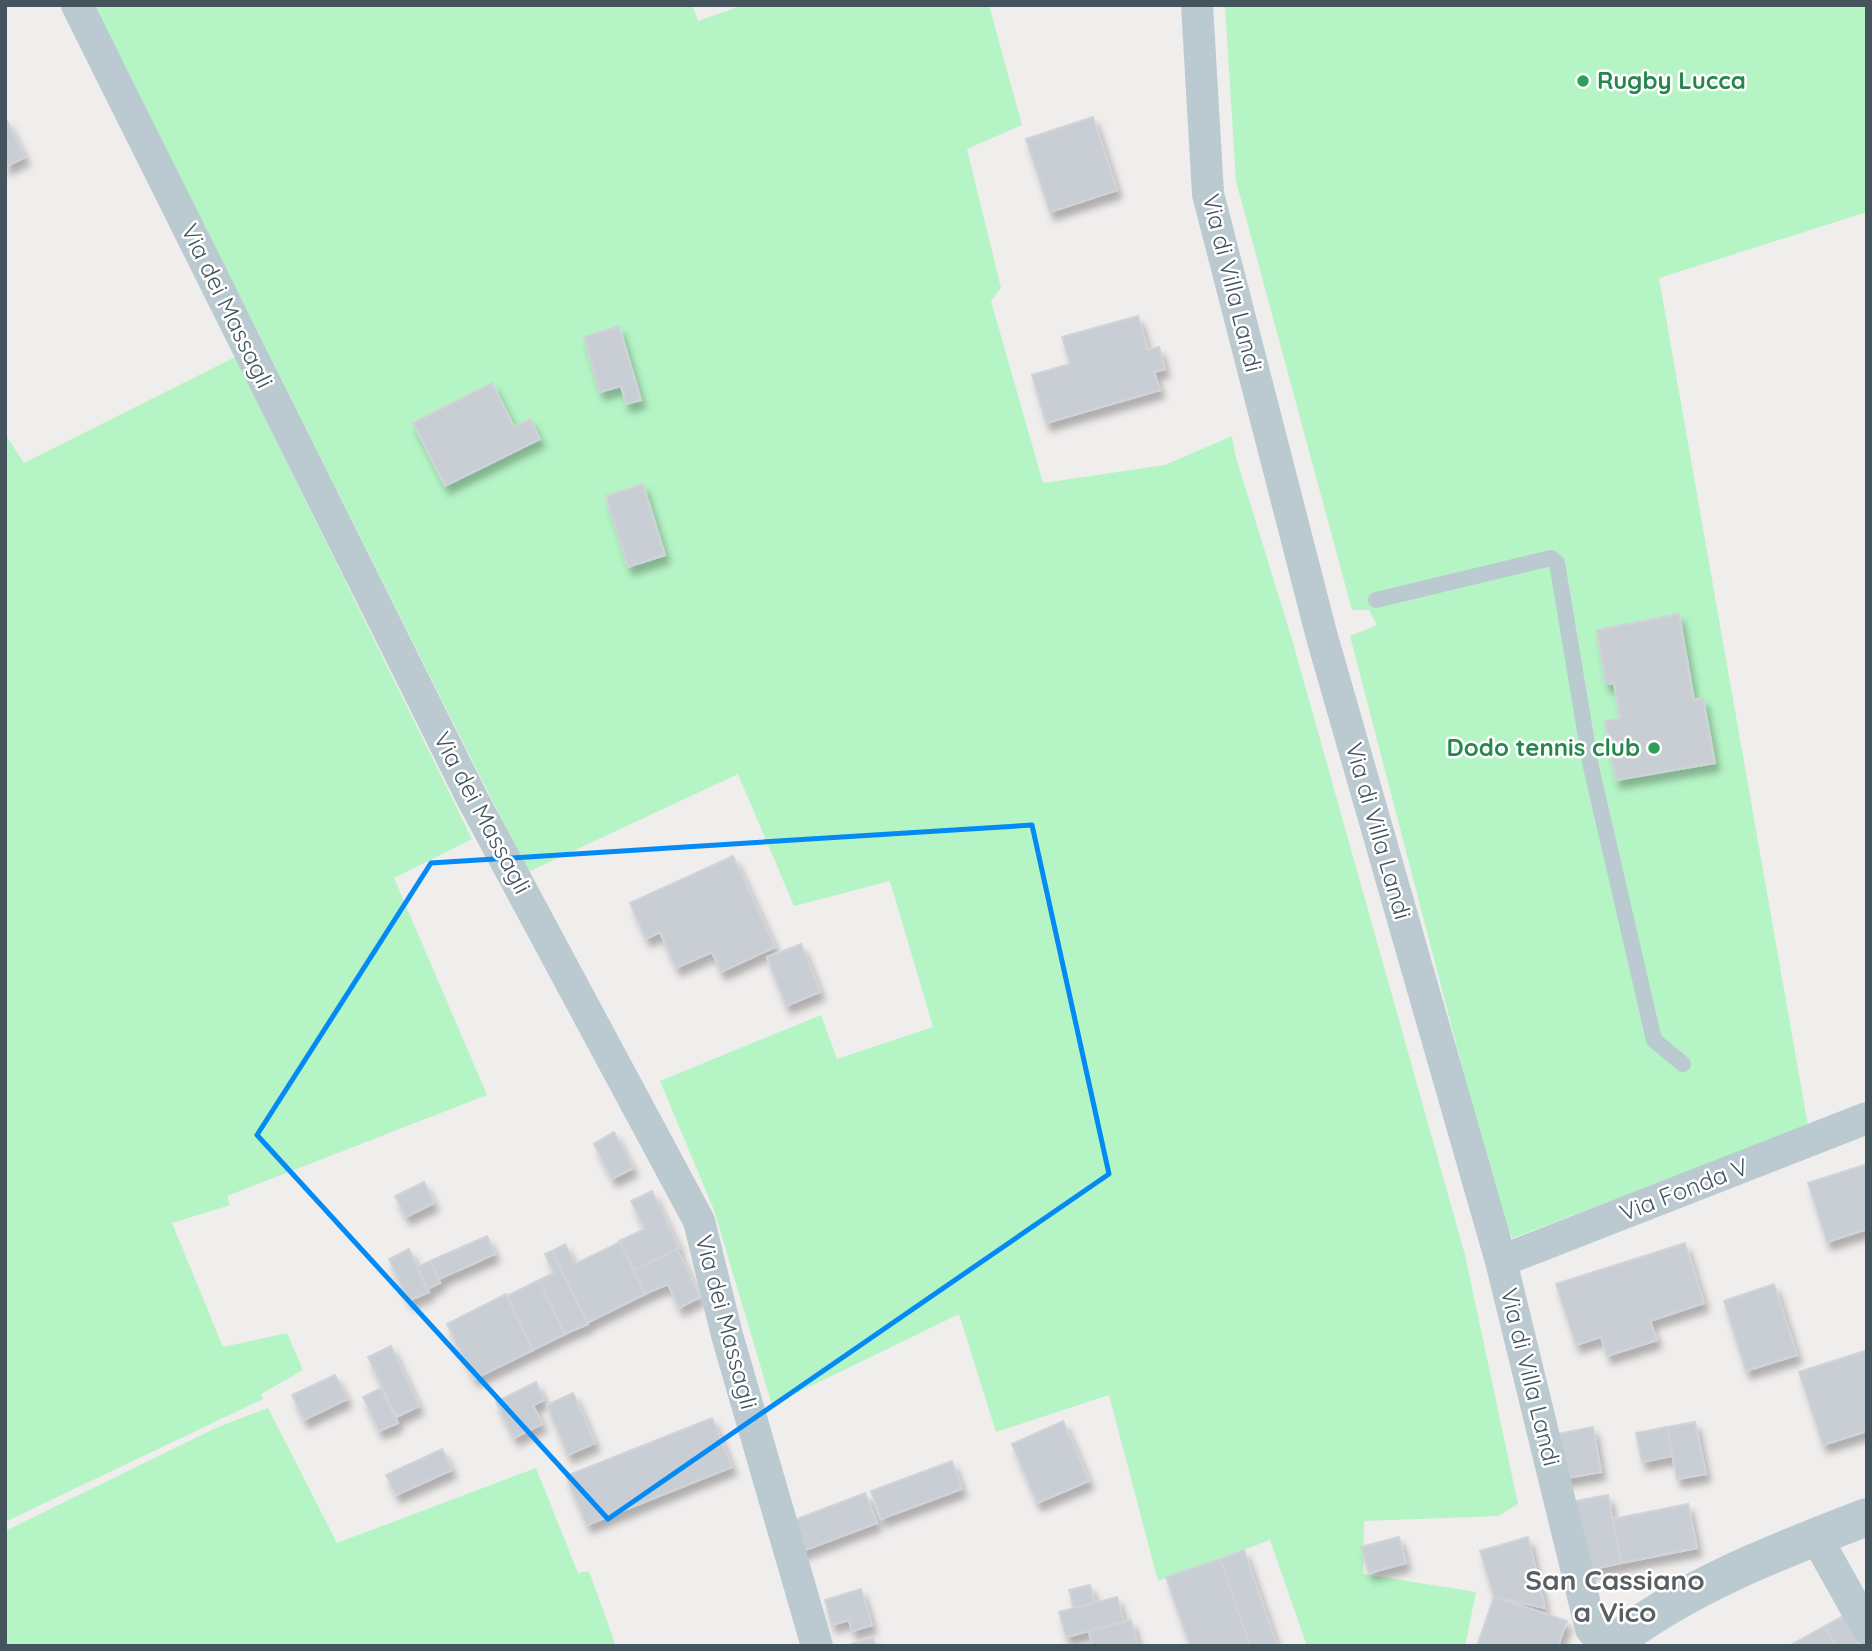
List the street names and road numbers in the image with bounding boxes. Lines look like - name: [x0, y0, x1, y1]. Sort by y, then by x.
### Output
- street label: Via di Villa Landi: [1196, 191, 1270, 375]
- street label: Via dei Massagli: [175, 218, 281, 393]
- street label: Via dei Massagli: [428, 726, 538, 899]
- street label: Via di Villa Landi: [1339, 739, 1419, 923]
- street label: Via Fonda V: [1615, 1151, 1752, 1227]
- street label: Via dei Massagli: [689, 1231, 765, 1412]
- street label: Via di Villa Landi: [1494, 1285, 1568, 1469]

